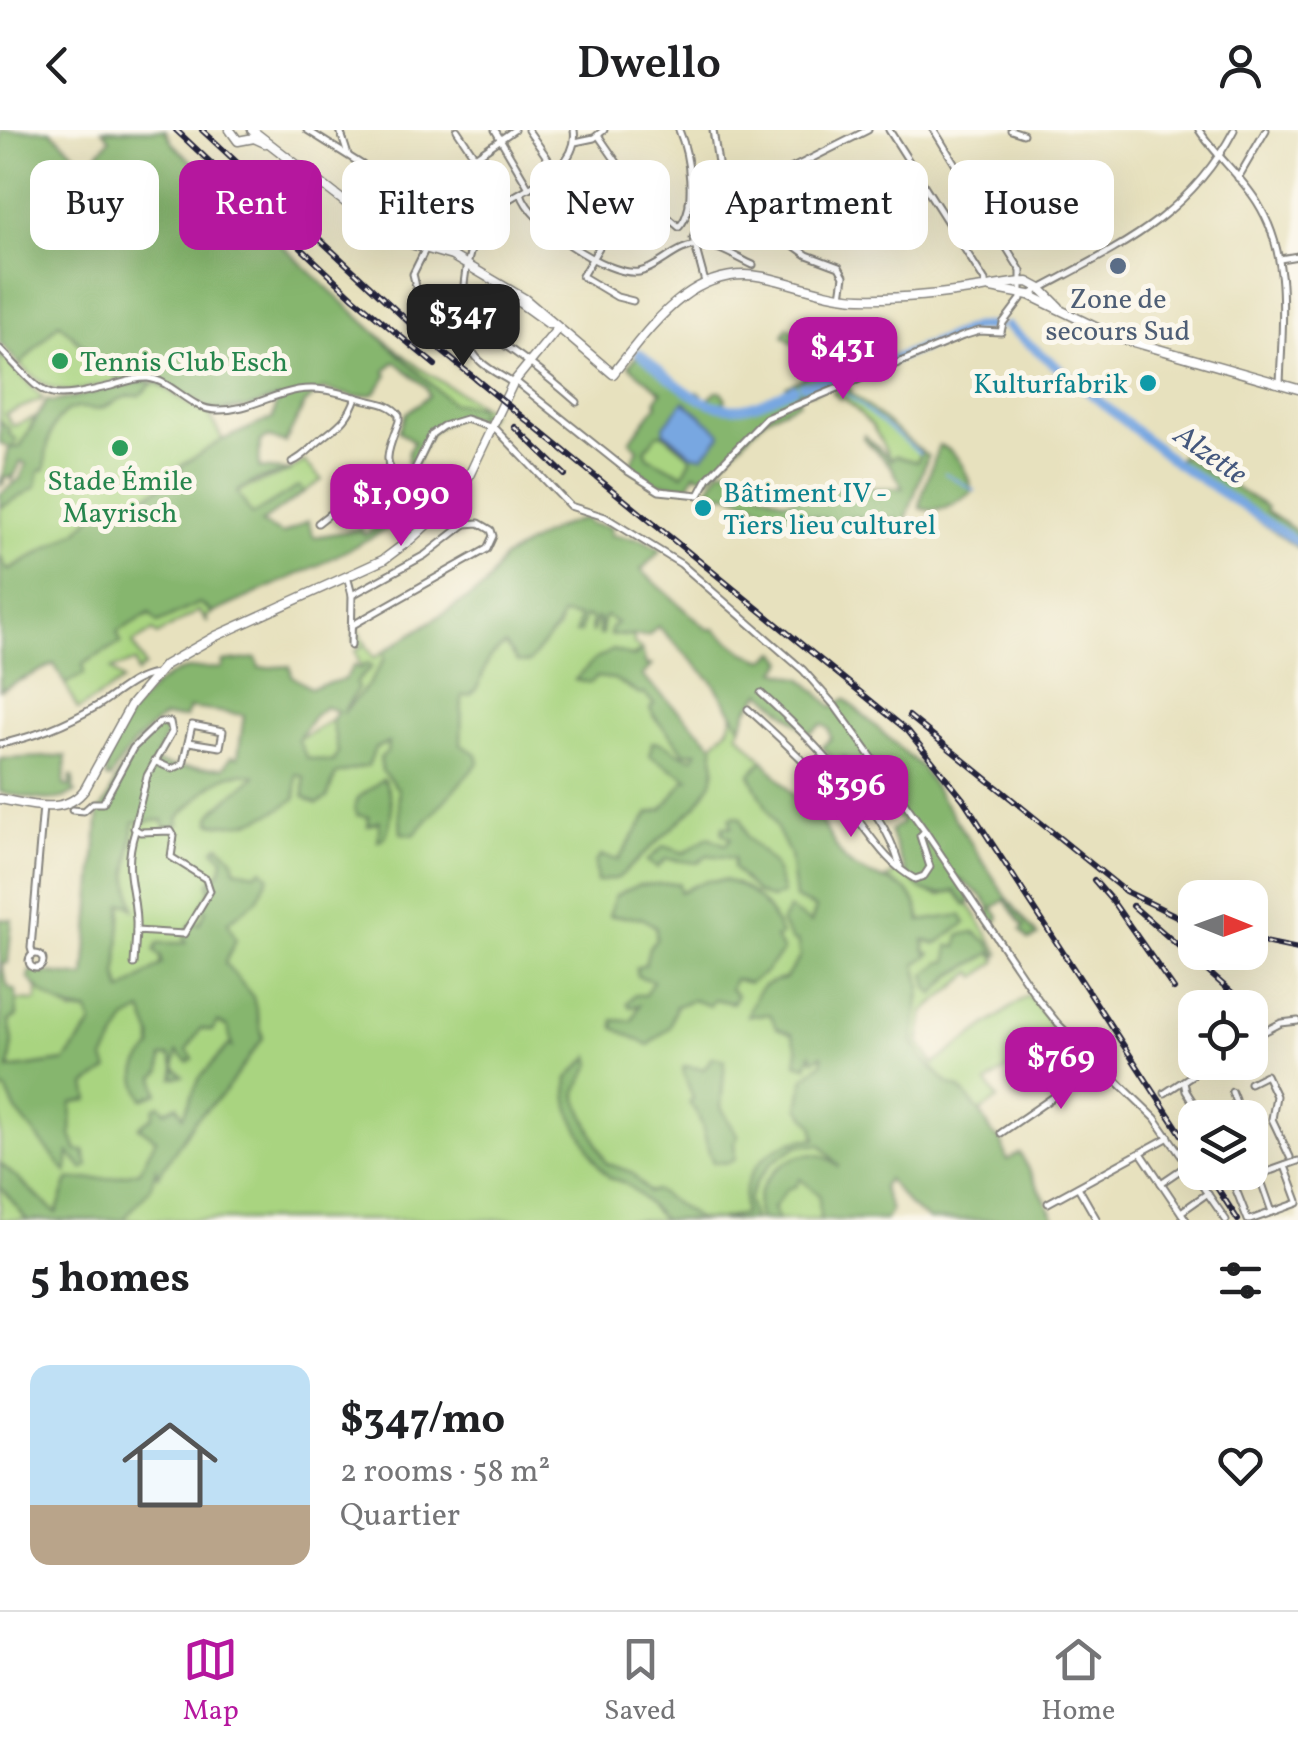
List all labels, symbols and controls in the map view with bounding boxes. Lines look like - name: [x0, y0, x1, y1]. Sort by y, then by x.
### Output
- text: Dwello: [577, 34, 721, 97]
- icon: back: [30, 38, 85, 93]
- icon: person: [1213, 38, 1268, 93]
- chip: Buy: [30, 160, 159, 250]
- chip: Rent: [179, 160, 322, 250]
- chip: Filters: [342, 160, 510, 250]
- chip: New: [530, 160, 670, 250]
- chip: Apartment: [690, 160, 928, 250]
- chip: House: [948, 160, 1114, 250]
- marker: Zone de secours Sud: [1107, 255, 1129, 277]
- place label: Zone de secours Sud: [1046, 281, 1190, 352]
- pin: $347: [404, 284, 522, 369]
- text: $347: [429, 294, 497, 338]
- pin: $431: [784, 317, 902, 402]
- text: $431: [810, 327, 876, 371]
- place label: Tennis Club Esch: [80, 344, 288, 383]
- marker: Tennis Club Esch: [49, 350, 71, 372]
- place label: Kulturfabrik: [973, 366, 1128, 405]
- marker: Kulturfabrik: [1137, 372, 1159, 394]
- water label: Alzette: [1164, 415, 1255, 496]
- marker: Stade Émile Mayrisch: [109, 437, 131, 459]
- place label: Stade Émile Mayrisch: [47, 463, 193, 534]
- pin: $1,090: [320, 464, 482, 549]
- text: $1,090: [352, 474, 450, 518]
- place label: Bâtiment IV - Tiers lieu culturel: [723, 475, 936, 546]
- marker: Bâtiment IV - Tiers lieu culturel: [692, 497, 714, 519]
- pin: $396: [792, 755, 910, 840]
- text: $396: [816, 765, 886, 809]
- north arrow: [1178, 880, 1268, 970]
- map controls: [1178, 880, 1268, 1190]
- button: locate: [1178, 990, 1268, 1080]
- pin: $769: [1002, 1027, 1120, 1112]
- text: $769: [1027, 1037, 1095, 1081]
- button: layers: [1178, 1100, 1268, 1190]
- text: 5 homes: [30, 1251, 190, 1310]
- icon: filters: [1213, 1253, 1268, 1308]
- text: $347/mo: [340, 1392, 505, 1451]
- icon: home: [110, 1405, 230, 1525]
- icon: heart: [1213, 1438, 1268, 1493]
- text: 2 rooms · 58 m²: [340, 1451, 550, 1495]
- text: Quartier: [340, 1495, 460, 1539]
- tab: Map: [183, 1632, 239, 1731]
- tab: Saved: [604, 1632, 676, 1731]
- tab: Home: [1041, 1632, 1115, 1731]

